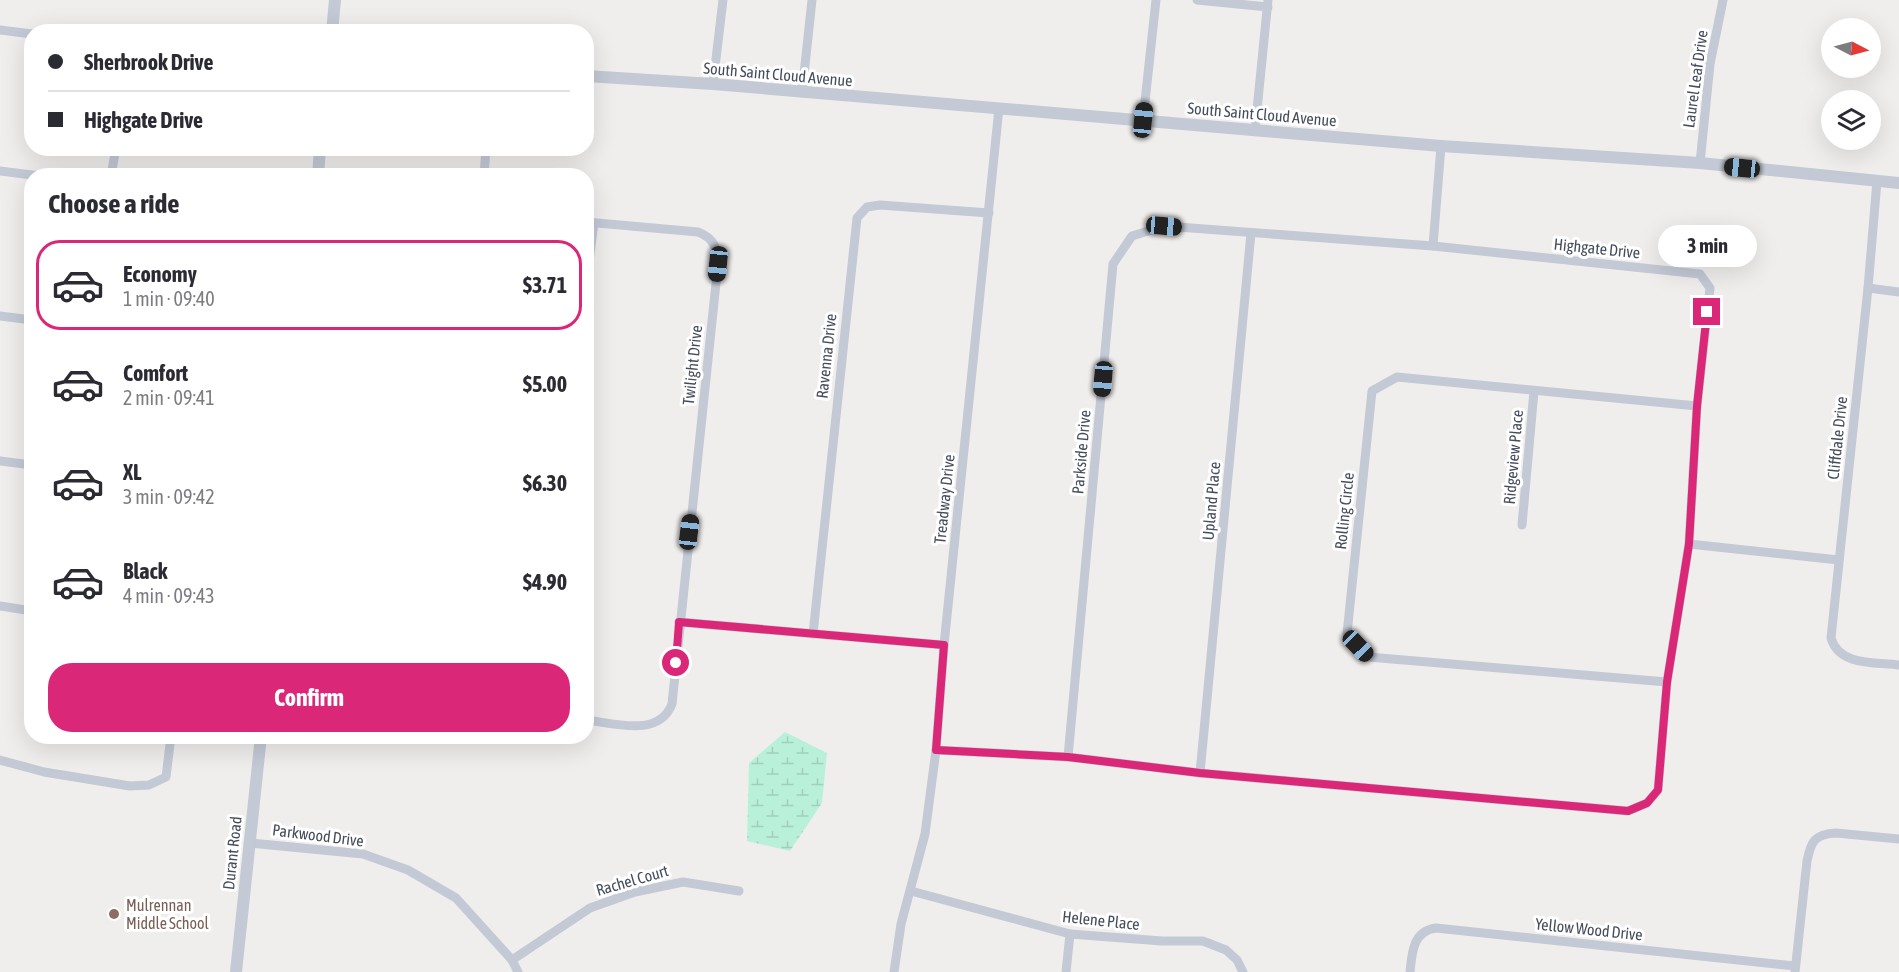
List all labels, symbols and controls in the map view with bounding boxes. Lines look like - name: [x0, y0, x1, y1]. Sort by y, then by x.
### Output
- north arrow: [1821, 18, 1881, 78]
- map controls: [1821, 18, 1881, 150]
- street label: Laurel Leaf Drive: [1679, 29, 1711, 129]
- text: Sherbrook Drive: [84, 49, 213, 75]
- street label: South Saint Cloud Avenue: [703, 59, 853, 89]
- button: layers: [1821, 90, 1881, 150]
- street label: South Saint Cloud Avenue: [1187, 99, 1337, 129]
- car: [1132, 101, 1154, 139]
- text: Highgate Drive: [84, 107, 203, 133]
- car: [1723, 157, 1761, 179]
- text: Choose a ride: [48, 188, 180, 219]
- car: [1145, 215, 1183, 237]
- callout: 3 min: [1658, 225, 1756, 267]
- text: 3 min: [1687, 234, 1728, 257]
- street label: Highgate Drive: [1553, 235, 1641, 262]
- car: [707, 245, 729, 283]
- icon: car: [51, 258, 105, 312]
- text: Economy: [123, 261, 197, 287]
- text: $3.71: [523, 272, 567, 298]
- text: 1 min · 09:40: [123, 287, 215, 310]
- route end: [1693, 298, 1720, 325]
- street label: Ravenna Drive: [813, 313, 839, 399]
- street label: Twilight Drive: [679, 324, 706, 406]
- icon: car: [51, 357, 105, 411]
- text: Comfort: [123, 360, 188, 386]
- car: [1092, 360, 1114, 398]
- text: $5.00: [523, 371, 567, 397]
- text: 2 min · 09:41: [123, 386, 215, 409]
- street label: Cliffdale Drive: [1824, 396, 1850, 480]
- street label: Parkside Drive: [1068, 409, 1094, 495]
- street label: Ridgeview Place: [1500, 409, 1527, 505]
- street label: Treadway Drive: [930, 453, 959, 545]
- icon: car: [51, 456, 105, 510]
- text: XL: [123, 459, 141, 485]
- street label: Upland Place: [1199, 461, 1224, 541]
- text: $6.30: [523, 470, 567, 496]
- street label: Rolling Circle: [1331, 472, 1358, 551]
- text: 3 min · 09:42: [123, 485, 215, 508]
- car: [678, 513, 700, 551]
- icon: car: [51, 555, 105, 609]
- text: Black: [123, 558, 167, 584]
- text: $4.90: [523, 569, 567, 595]
- text: 4 min · 09:43: [123, 584, 215, 607]
- car: [1339, 627, 1377, 665]
- route start: [662, 649, 689, 676]
- button: Confirm: [48, 663, 570, 732]
- street label: Durant Road: [219, 815, 245, 891]
- street label: Parkwood Drive: [271, 820, 365, 850]
- street label: Rachel Court: [594, 861, 671, 899]
- place label: Mulrennan Middle School: [126, 896, 210, 932]
- marker: Mulrennan Middle School: [107, 907, 121, 921]
- street label: Helene Place: [1061, 907, 1141, 933]
- street label: Yellow Wood Drive: [1534, 914, 1644, 944]

